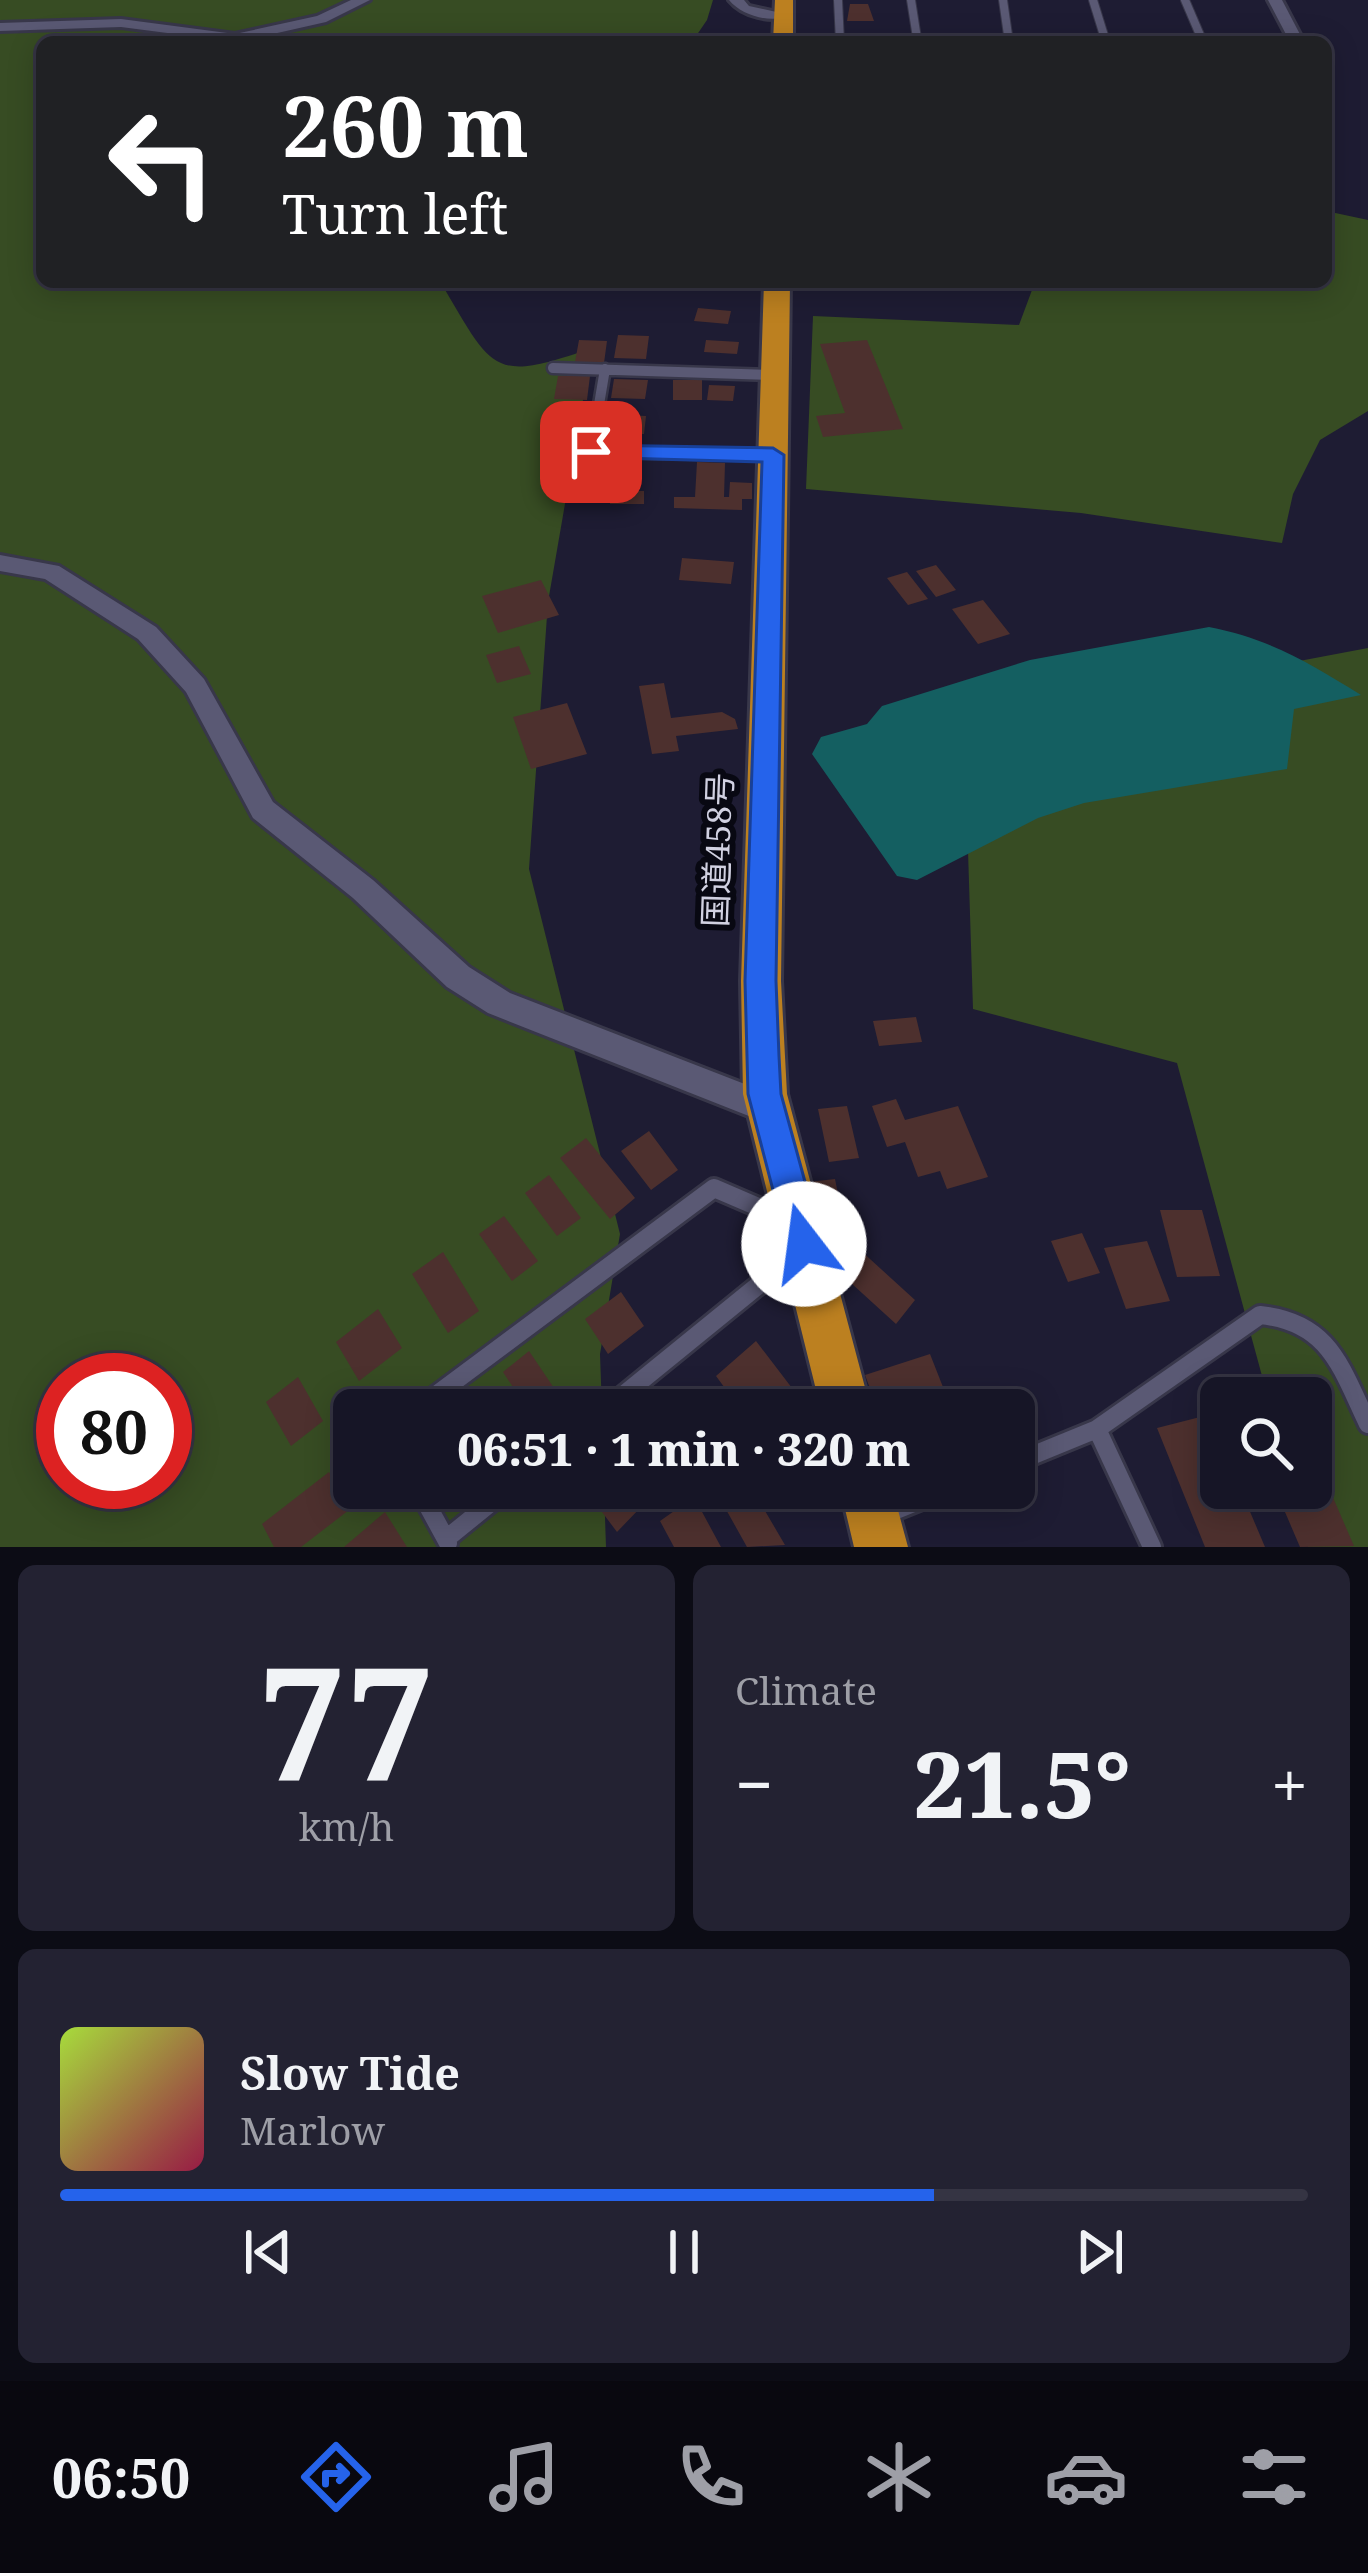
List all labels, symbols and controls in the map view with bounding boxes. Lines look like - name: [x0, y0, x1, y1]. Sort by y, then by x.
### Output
- text: 260 m: [282, 67, 529, 182]
- icon: left: [84, 84, 240, 240]
- text: Turn left: [282, 176, 508, 250]
- pin: [540, 401, 642, 503]
- icon: arrive: [558, 419, 624, 485]
- street label: 国道458号: [692, 772, 742, 928]
- position arrow: [741, 1181, 867, 1307]
- speed limit sign: 80: [36, 1353, 192, 1509]
- map controls: [1200, 1377, 1332, 1509]
- button: search: [1200, 1377, 1332, 1509]
- text: 06:51 · 1 min · 320 m: [457, 1418, 911, 1479]
- text: 77: [258, 1614, 435, 1827]
- text: Climate: [735, 1663, 877, 1716]
- text: 21.5°: [914, 1722, 1131, 1844]
- text: −: [735, 1738, 773, 1828]
- text: +: [1271, 1738, 1308, 1828]
- text: km/h: [299, 1799, 394, 1852]
- text: Slow Tide: [240, 2042, 460, 2103]
- text: Marlow: [240, 2103, 385, 2156]
- icon: previous: [235, 2219, 301, 2285]
- icon: pause: [651, 2219, 717, 2285]
- icon: next: [1067, 2219, 1133, 2285]
- icon: directions: [294, 2435, 378, 2519]
- icon: music: [482, 2435, 566, 2519]
- icon: phone: [669, 2435, 753, 2519]
- icon: climate: [857, 2435, 941, 2519]
- icon: car: [1044, 2435, 1128, 2519]
- icon: filters: [1232, 2435, 1316, 2519]
- text: 06:50: [52, 2440, 190, 2514]

